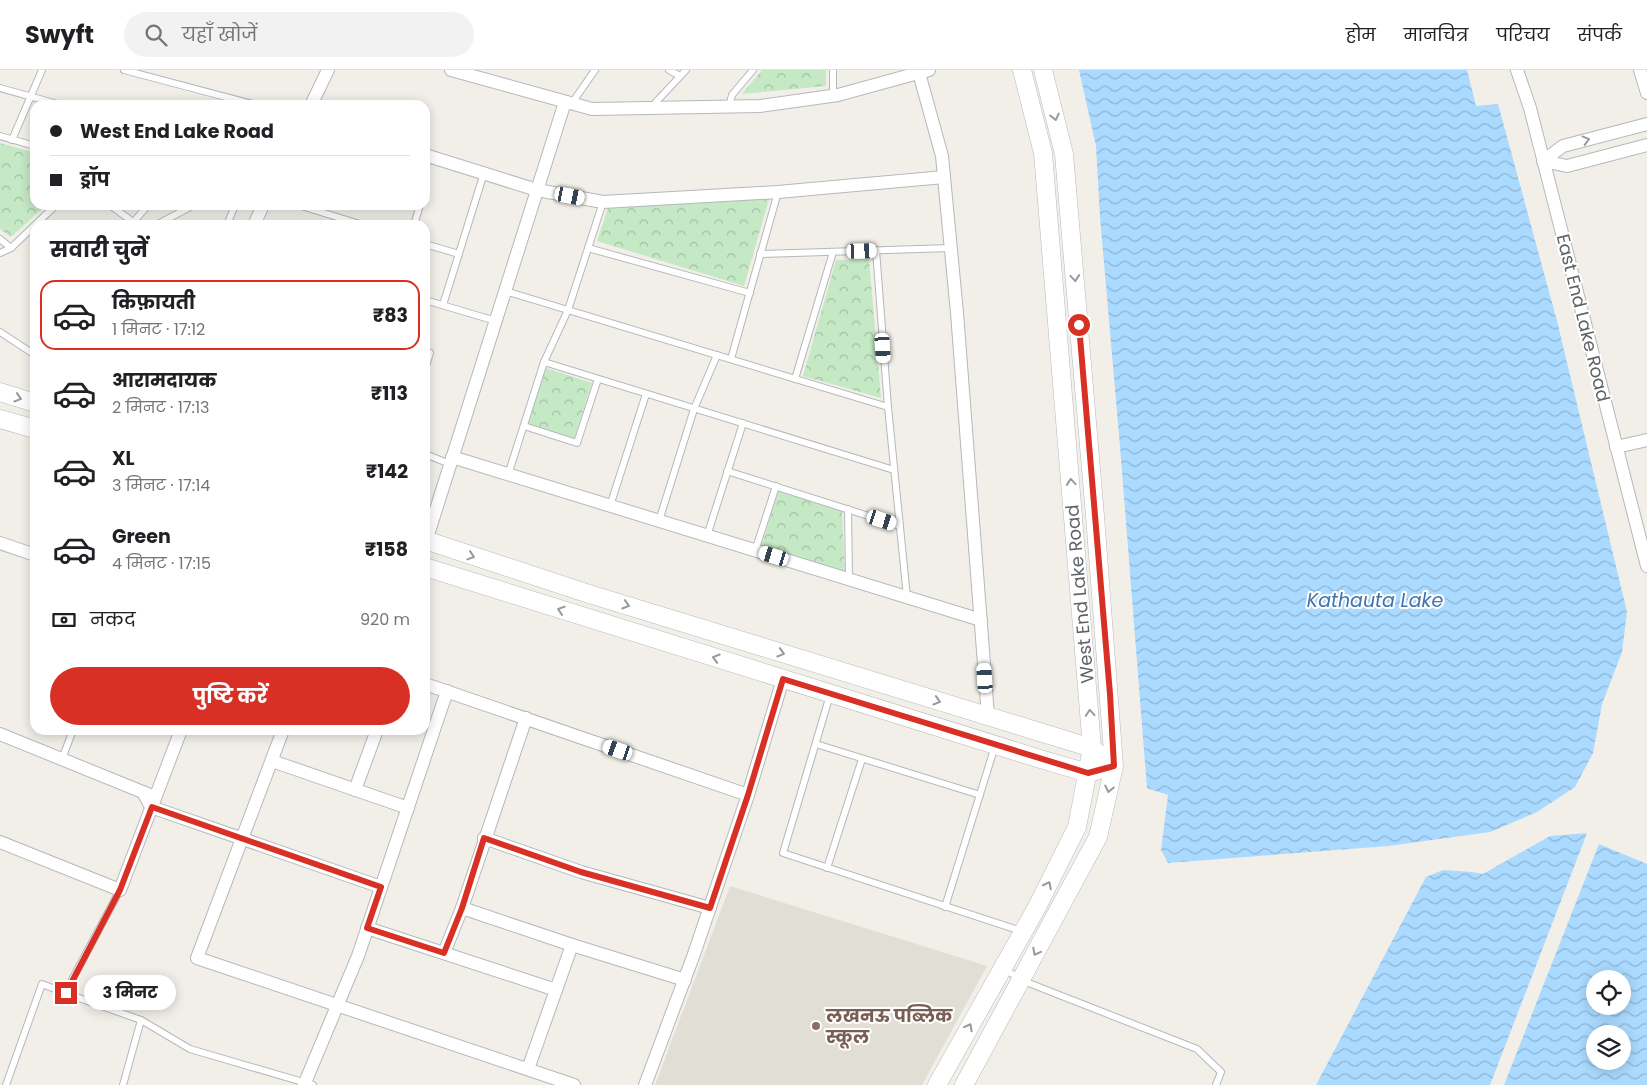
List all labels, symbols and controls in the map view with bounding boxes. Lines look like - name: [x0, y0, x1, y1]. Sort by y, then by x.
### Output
- search box: [124, 12, 474, 57]
- text: Swyft: [25, 18, 94, 51]
- icon: search: [142, 21, 170, 49]
- text: यहाँ खोजें: [182, 21, 257, 48]
- text: होम: [1346, 22, 1376, 47]
- text: मानचित्र: [1404, 22, 1468, 47]
- text: परिचय: [1496, 22, 1550, 47]
- text: संपर्क: [1578, 22, 1622, 47]
- one-way arrow: [1050, 113, 1060, 122]
- text: West End Lake Road: [80, 118, 274, 145]
- one-way arrow: [1582, 135, 1590, 146]
- text: ड्रॉप: [80, 166, 110, 193]
- car: [553, 186, 586, 206]
- street label: East End Lake Road: [1551, 231, 1616, 404]
- text: सवारी चुनें: [50, 234, 148, 265]
- car: [846, 243, 877, 259]
- one-way arrow: [1069, 275, 1080, 283]
- text: किफ़ायती: [112, 289, 195, 316]
- icon: car: [52, 293, 97, 338]
- text: ₹83: [373, 302, 408, 329]
- route start: [1068, 314, 1090, 336]
- text: 1 मिनट · 17:12: [112, 318, 205, 341]
- car: [874, 333, 891, 363]
- text: आरामदायक: [112, 367, 217, 394]
- icon: car: [52, 371, 97, 416]
- text: ₹113: [371, 380, 408, 407]
- one-way arrow: [13, 392, 21, 402]
- text: 2 मिनट · 17:13: [112, 396, 210, 419]
- text: XL: [112, 445, 135, 472]
- icon: car: [52, 449, 97, 494]
- text: ₹142: [366, 458, 408, 485]
- text: 3 मिनट · 17:14: [112, 474, 210, 497]
- one-way arrow: [1065, 477, 1076, 485]
- street label: West End Lake Road: [1059, 504, 1100, 684]
- car: [865, 508, 898, 532]
- text: Green: [112, 523, 171, 550]
- icon: car: [52, 527, 97, 572]
- text: ₹158: [365, 536, 408, 563]
- car: [757, 544, 790, 568]
- one-way arrow: [467, 550, 475, 560]
- text: 4 मिनट · 17:15: [112, 552, 211, 575]
- water label: Kathauta Lake: [1307, 587, 1443, 614]
- one-way arrow: [621, 600, 630, 610]
- icon: cash: [50, 606, 78, 634]
- text: नकद: [90, 606, 135, 633]
- one-way arrow: [557, 606, 565, 616]
- text: 920 m: [360, 608, 410, 631]
- one-way arrow: [777, 647, 785, 657]
- one-way arrow: [712, 654, 721, 664]
- car: [976, 663, 993, 693]
- button: पुष्टि करें: [50, 667, 410, 725]
- one-way arrow: [932, 695, 940, 705]
- one-way arrow: [1084, 709, 1095, 717]
- car: [601, 738, 634, 762]
- one-way arrow: [1104, 784, 1115, 793]
- one-way arrow: [1042, 881, 1052, 890]
- one-way arrow: [1032, 947, 1042, 956]
- map controls: [1586, 970, 1631, 1070]
- button: locate: [1586, 970, 1631, 1015]
- callout: 3 मिनट: [84, 976, 176, 1010]
- text: 3 मिनट: [102, 981, 158, 1004]
- route end: [55, 982, 77, 1004]
- place label: लखनऊ पब्लिक स्कूल: [825, 1003, 953, 1049]
- marker: लखनऊ पब्लिक स्कूल: [810, 1020, 822, 1032]
- one-way arrow: [963, 1024, 973, 1033]
- button: layers: [1586, 1025, 1631, 1070]

